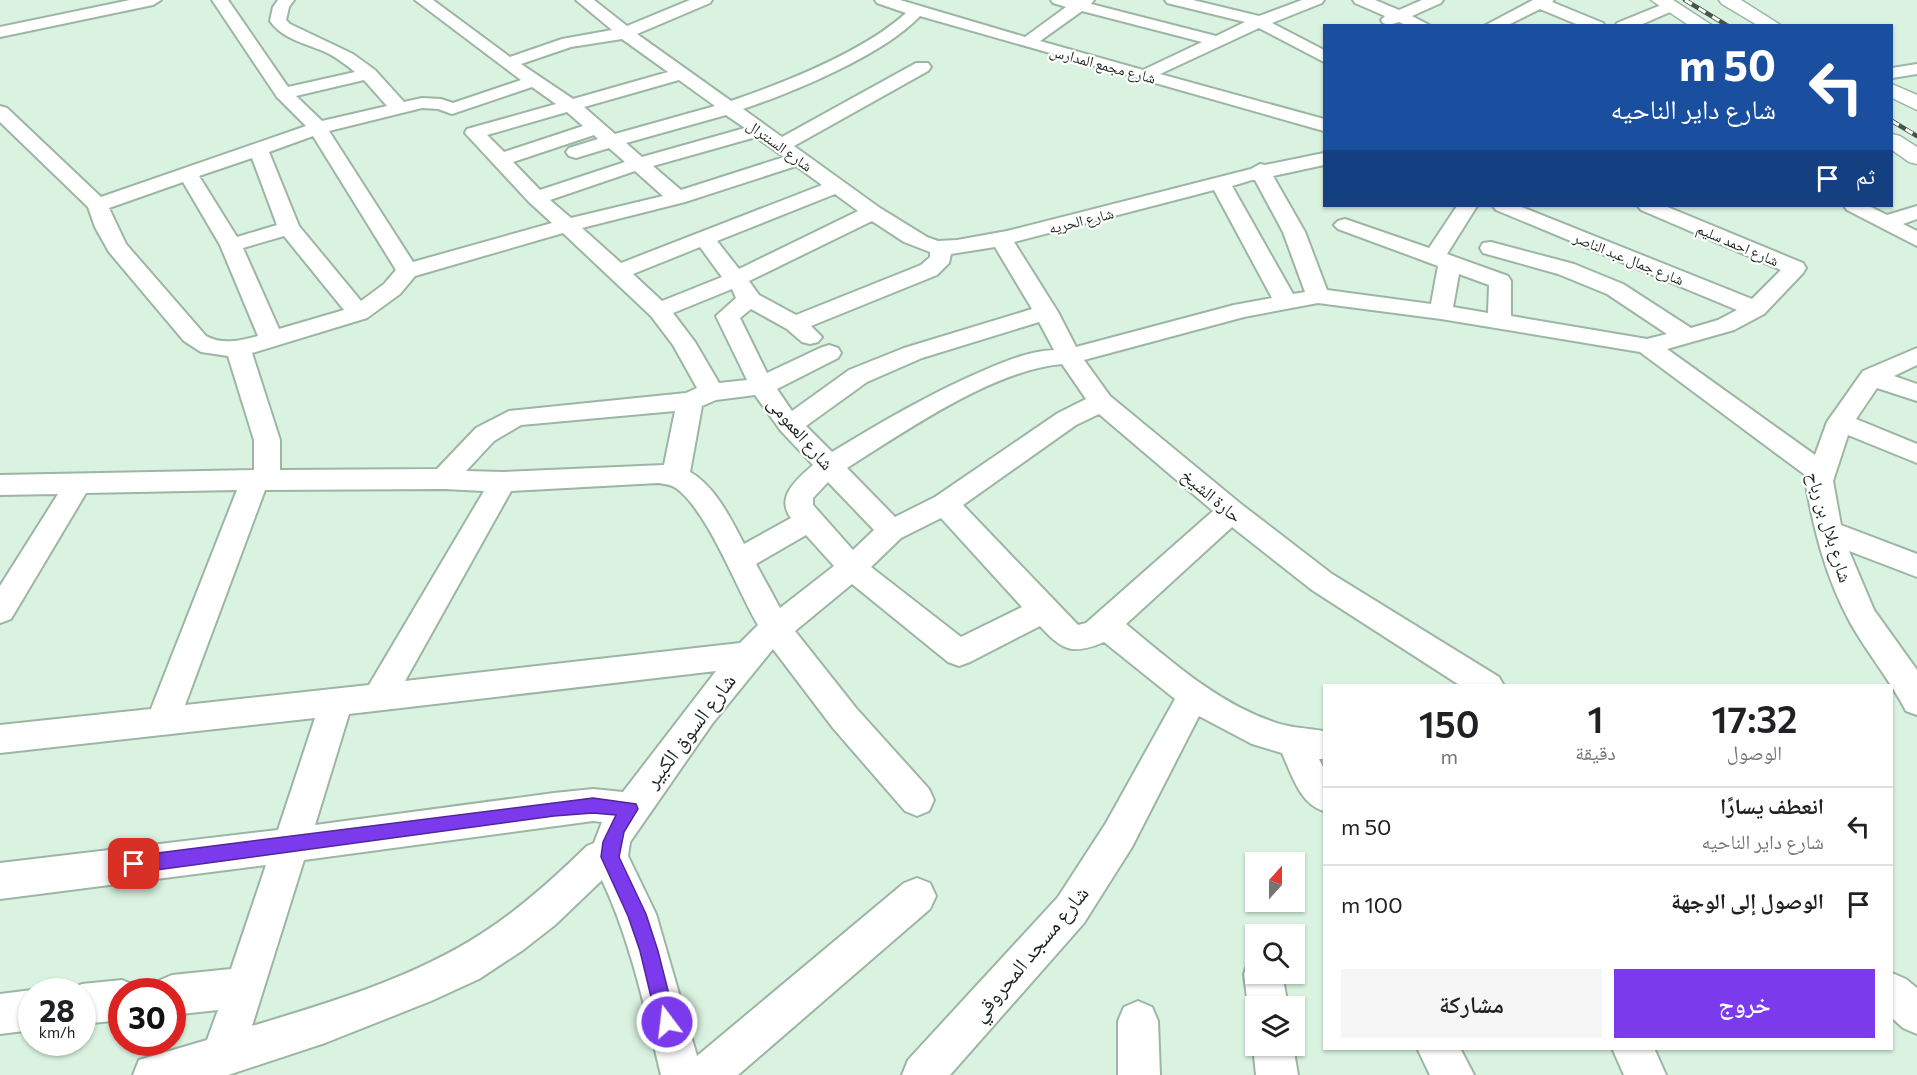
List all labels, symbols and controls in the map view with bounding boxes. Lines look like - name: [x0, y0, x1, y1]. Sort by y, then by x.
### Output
- text: 50 m: [1679, 38, 1776, 90]
- street label: شارع مجمع المدارس: [1047, 41, 1158, 89]
- icon: left: [1797, 48, 1875, 126]
- text: شارع داير الناحيه: [1611, 92, 1776, 125]
- street label: شارع السنترال: [743, 115, 816, 176]
- icon: arrive: [1811, 162, 1844, 195]
- text: ثم: [1856, 162, 1875, 189]
- street label: شارع الحريه: [1047, 203, 1116, 239]
- street label: شارع احمد سليم: [1693, 219, 1782, 271]
- street label: شارع جمال عبد الناصر: [1570, 227, 1687, 290]
- street label: شارع العمومى: [763, 392, 839, 475]
- street label: حارة الشيخ: [1176, 463, 1247, 528]
- street label: شارع بلال بن رباح: [1801, 469, 1857, 586]
- street label: شارع السوق الكبير: [637, 668, 742, 794]
- text: 1: [1588, 696, 1604, 740]
- text: 17:32: [1712, 696, 1797, 740]
- text: 150: [1419, 701, 1479, 745]
- text: دقيقة: [1575, 740, 1616, 764]
- text: الوصول: [1727, 740, 1782, 764]
- text: m: [1440, 744, 1458, 768]
- text: انعطف يسارًا: [1720, 792, 1824, 819]
- icon: left: [1842, 810, 1875, 843]
- text: 50 m: [1341, 813, 1391, 840]
- text: شارع داير الناحيه: [1701, 829, 1824, 853]
- pin: [108, 838, 159, 889]
- icon: arrive: [117, 847, 150, 880]
- north arrow: [1245, 852, 1305, 912]
- map controls: [1245, 852, 1305, 1056]
- street label: شارع مسجد المحروقي: [965, 880, 1097, 1029]
- text: الوصول إلى الوجهة: [1671, 887, 1824, 914]
- icon: arrive: [1842, 888, 1875, 921]
- text: 100 m: [1341, 891, 1403, 918]
- button: search: [1245, 924, 1305, 984]
- button: مشاركة: [1341, 969, 1602, 1038]
- button: خروج: [1614, 969, 1875, 1038]
- speed limit sign: 30: [108, 978, 186, 1056]
- position arrow: [635, 990, 699, 1054]
- text: 28: [39, 991, 75, 1028]
- button: layers: [1245, 996, 1305, 1056]
- text: km/h: [39, 1023, 75, 1041]

